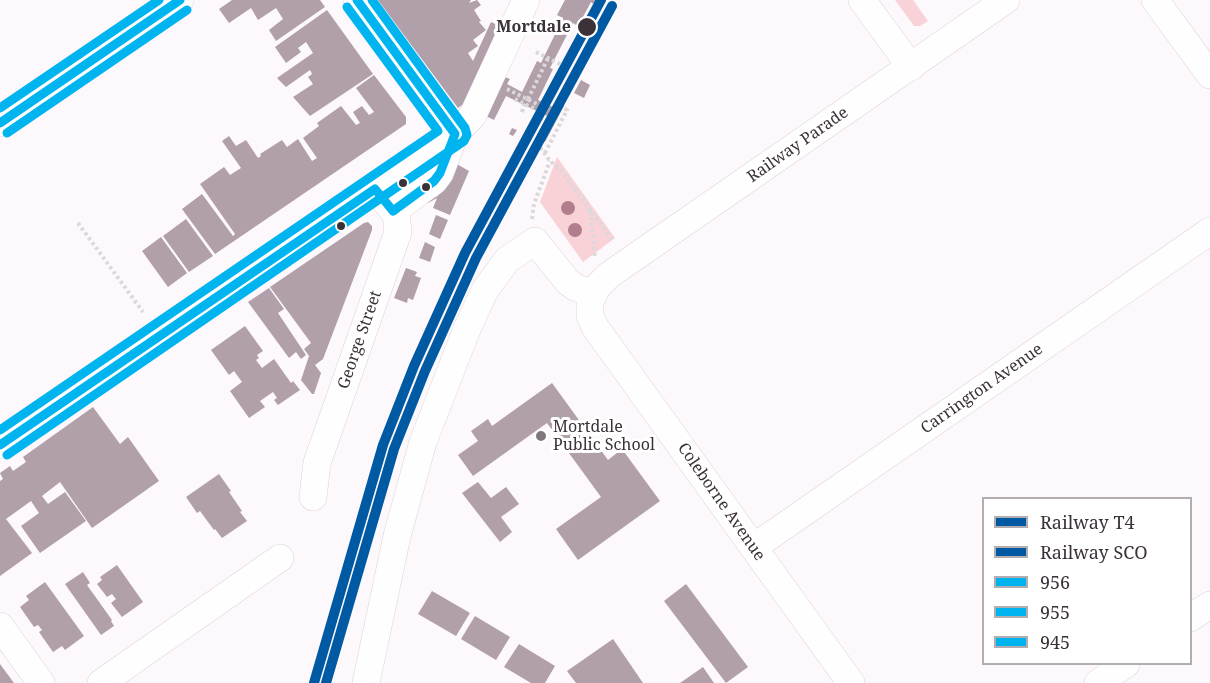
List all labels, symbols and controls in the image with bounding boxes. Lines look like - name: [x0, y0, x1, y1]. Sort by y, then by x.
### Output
- marker: Mortdale: [576, 16, 598, 38]
- place label: Mortdale: [496, 17, 571, 37]
- street label: Railway Parade: [744, 103, 852, 187]
- unlabelled marker: [397, 177, 409, 189]
- unlabelled marker: [420, 181, 432, 193]
- unlabelled marker: [335, 220, 347, 232]
- street label: George Street: [334, 288, 386, 392]
- street label: Carrington Avenue: [917, 340, 1047, 438]
- place label: Mortdale Public School: [553, 417, 655, 455]
- marker: Mortdale Public School: [534, 429, 548, 443]
- street label: Coleborne Avenue: [673, 439, 769, 565]
- legend: [982, 497, 1192, 665]
- text: Railway T4: [1040, 510, 1135, 534]
- text: Railway SCO: [1040, 540, 1148, 564]
- text: 956: [1040, 570, 1070, 594]
- text: 955: [1040, 600, 1070, 624]
- text: 945: [1040, 630, 1070, 654]

